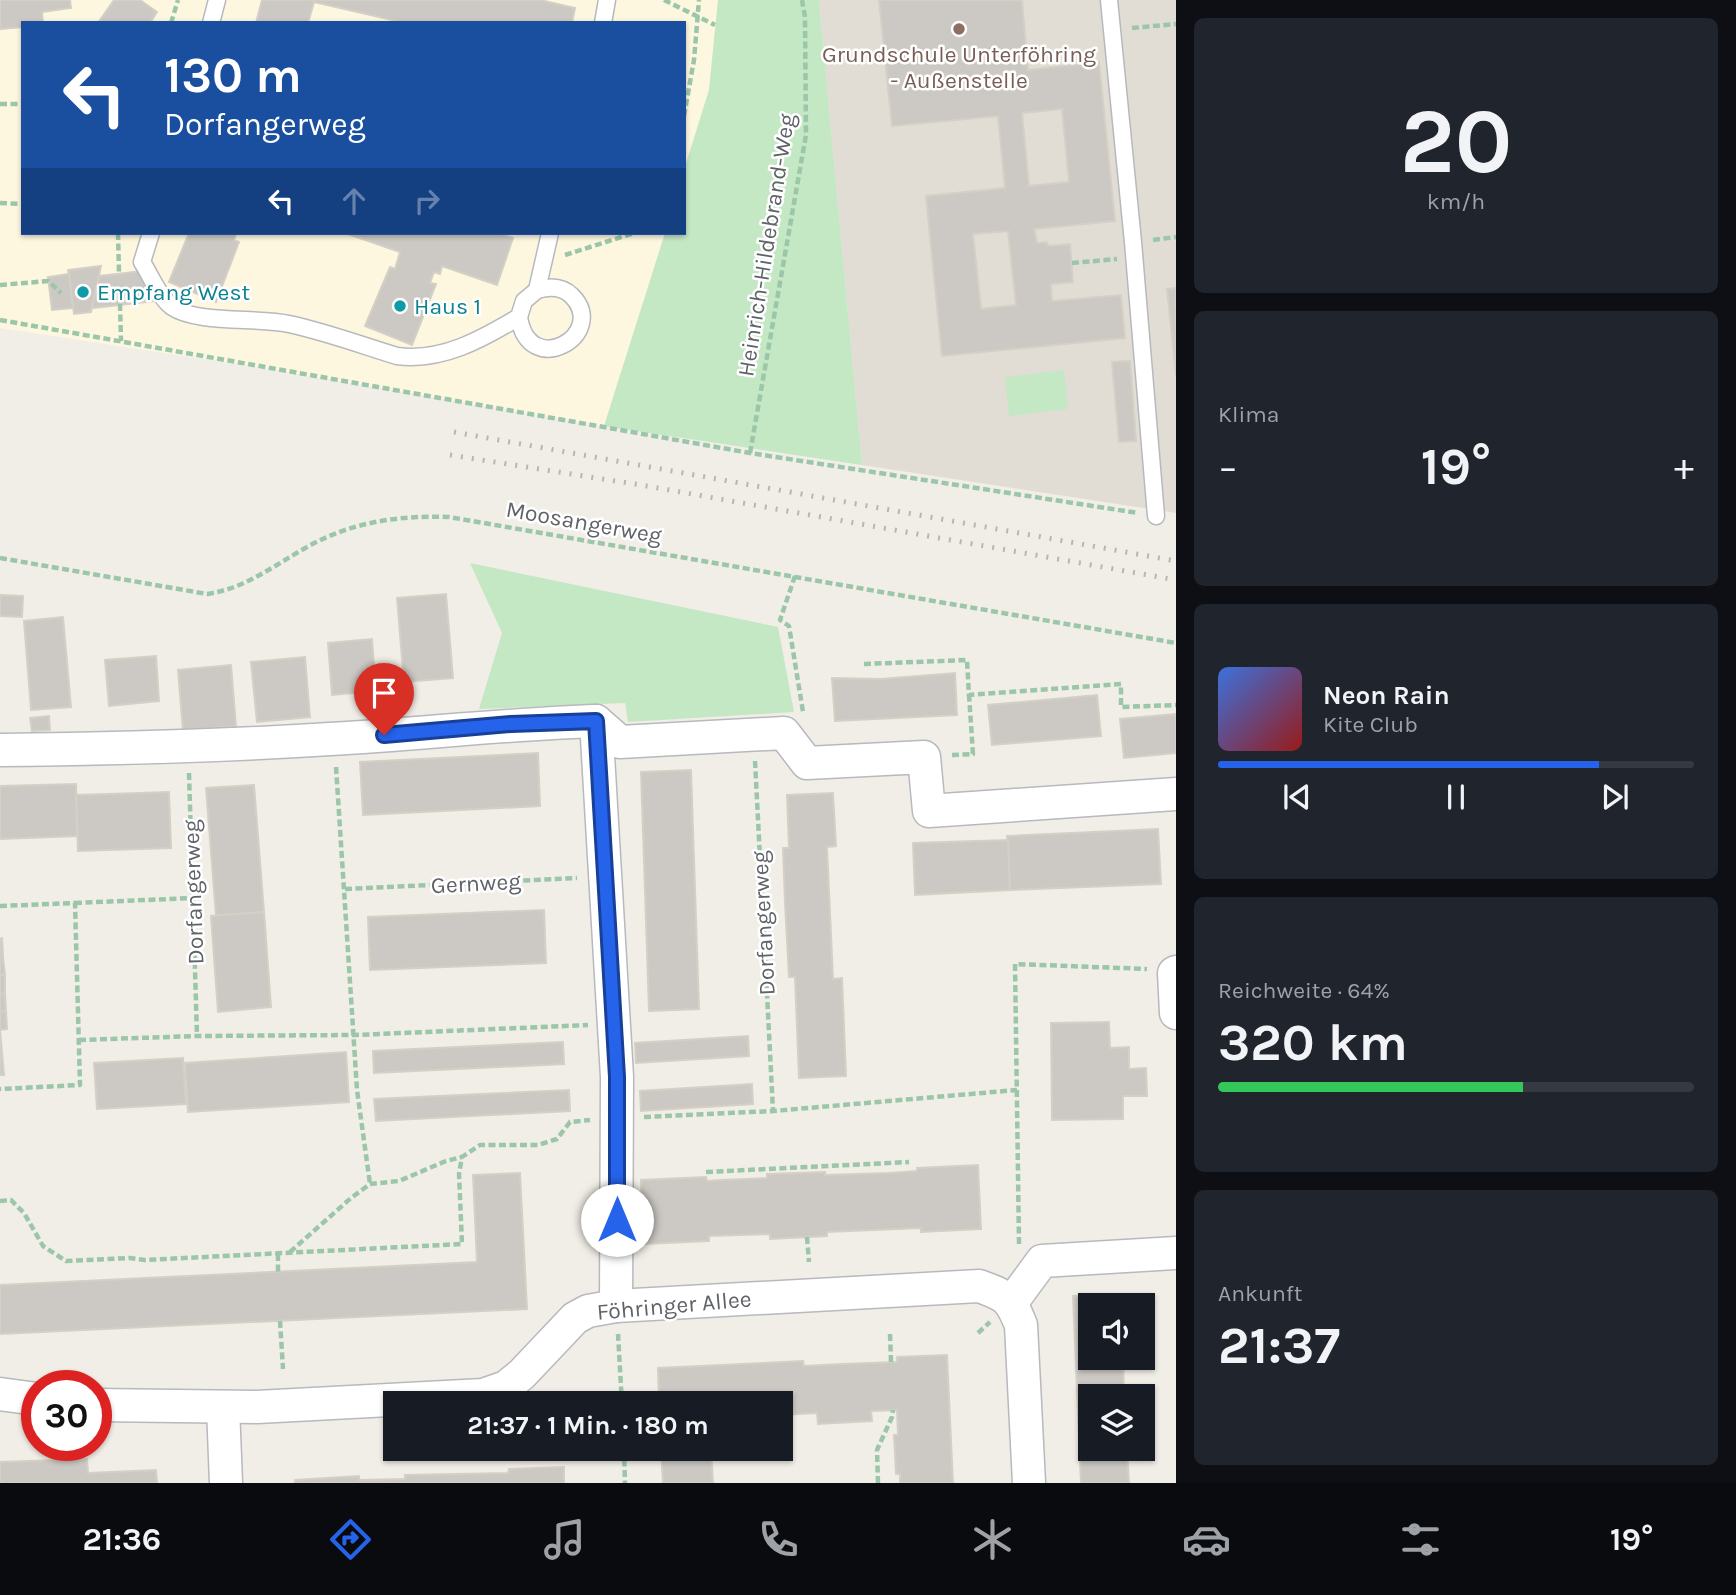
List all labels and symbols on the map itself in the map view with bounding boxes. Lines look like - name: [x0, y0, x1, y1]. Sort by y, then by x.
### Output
- marker: Grundschule Unterföhring - Außenstelle: [951, 21, 967, 37]
- place label: Grundschule Unterföhring - Außenstelle: [822, 41, 1096, 94]
- street label: Heinrich-Hildebrand-Weg: [732, 112, 801, 378]
- place label: Empfang West: [97, 279, 250, 306]
- marker: Empfang West: [75, 284, 91, 300]
- place label: Haus 1: [414, 293, 481, 320]
- marker: Haus 1: [392, 298, 408, 314]
- street label: Moosangerweg: [504, 495, 664, 549]
- pin: [354, 663, 414, 735]
- street label: Dorfangerweg: [177, 819, 210, 965]
- street label: Dorfangerweg: [746, 850, 781, 996]
- street label: Gernweg: [430, 868, 522, 899]
- position arrow: [580, 1183, 654, 1257]
- street label: Föhringer Allee: [596, 1285, 753, 1326]
- speed limit sign: 30: [21, 1370, 112, 1461]

